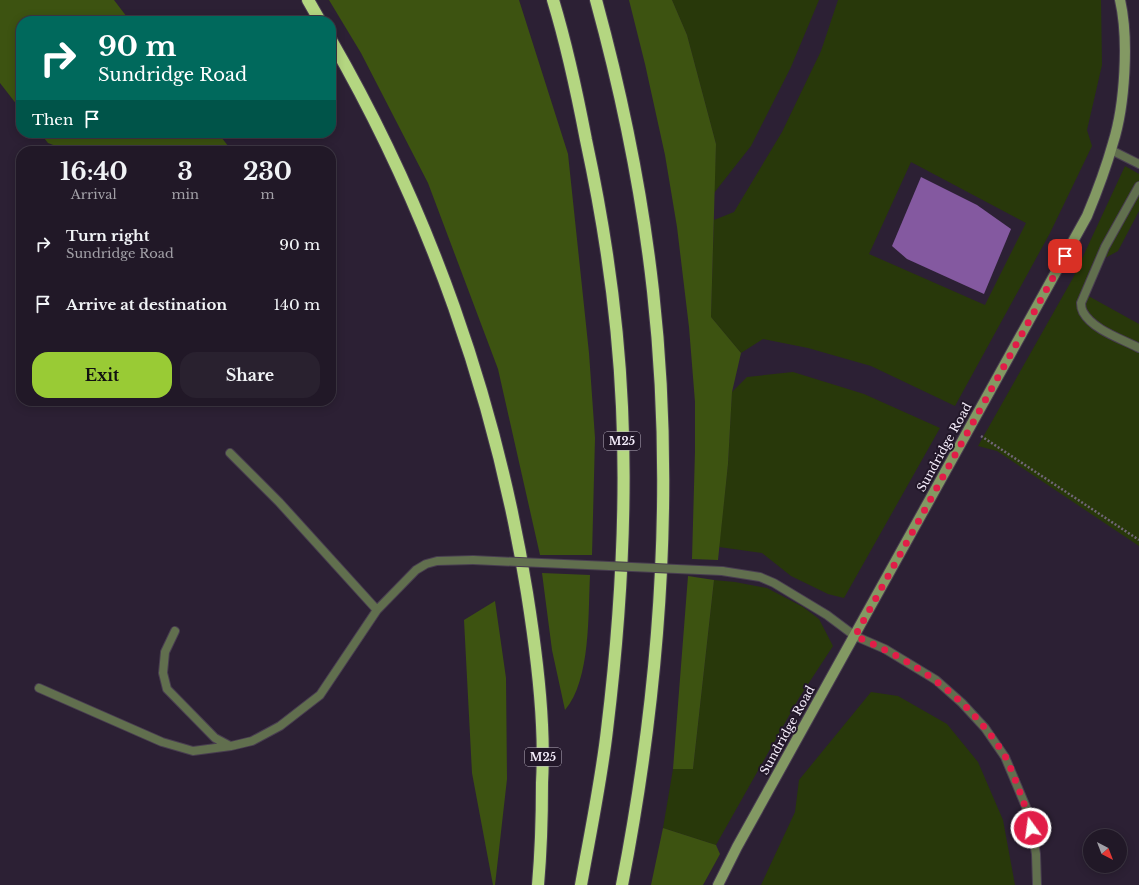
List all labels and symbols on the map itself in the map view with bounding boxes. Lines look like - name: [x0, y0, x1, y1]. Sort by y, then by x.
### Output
- pin: [1048, 239, 1082, 273]
- street label: Sundridge Road: [913, 400, 975, 494]
- road number: M25: [604, 432, 640, 450]
- street label: Sundridge Road: [756, 683, 818, 777]
- road number: M25: [525, 748, 561, 766]
- position arrow: [1010, 807, 1052, 849]
- north arrow: [1083, 829, 1127, 873]

